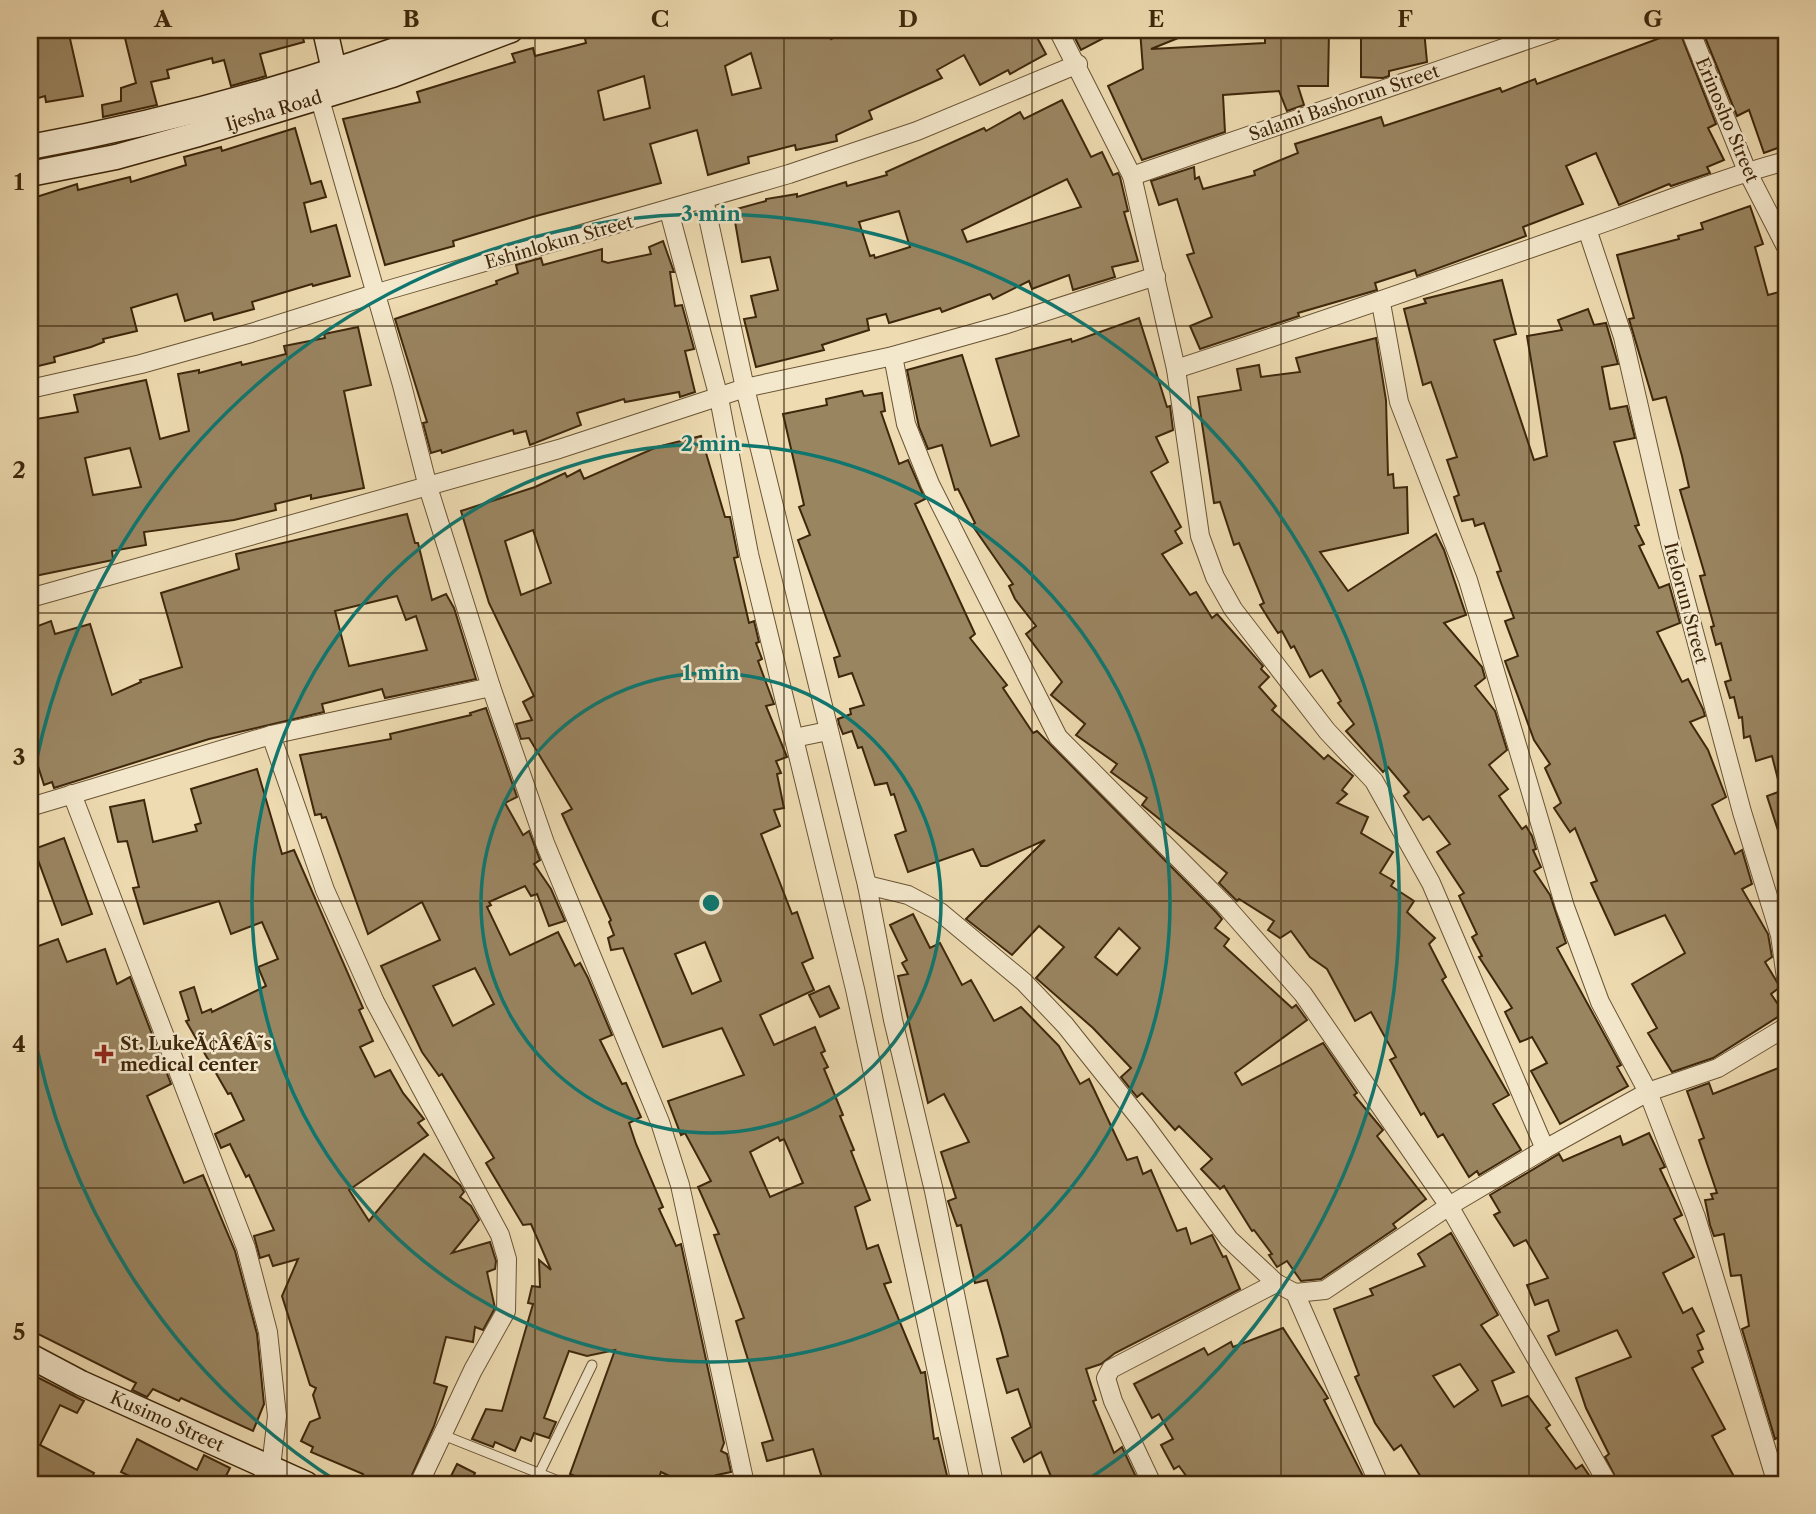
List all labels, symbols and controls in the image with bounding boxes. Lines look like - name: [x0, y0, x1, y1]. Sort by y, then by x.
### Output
- text: A: [153, 5, 173, 33]
- text: B: [402, 5, 420, 33]
- text: C: [651, 5, 669, 33]
- text: D: [898, 5, 918, 33]
- text: E: [1148, 5, 1164, 33]
- text: F: [1397, 5, 1413, 33]
- text: G: [1643, 5, 1663, 33]
- street label: Erinosho Street: [1691, 54, 1763, 186]
- street label: Salami Bashorun Street: [1246, 60, 1443, 146]
- street label: Ijesha Road: [223, 86, 325, 136]
- text: 1: [14, 168, 25, 196]
- text: 3 min: [681, 201, 742, 226]
- street label: Eshinlokun Street: [482, 210, 636, 274]
- text: 2 min: [681, 431, 742, 456]
- text: 2: [12, 456, 26, 484]
- street label: Itelorun Street: [1659, 540, 1713, 667]
- text: 1 min: [682, 660, 740, 685]
- text: 3: [13, 743, 26, 771]
- centre of rings: [699, 891, 723, 915]
- text: 4: [12, 1030, 26, 1058]
- place label: St. LukeÃ¢Â€Â˜s medical center: [120, 1032, 272, 1076]
- marker: St. LukeÃ¢Â€Â˜s medical center: [94, 1044, 114, 1064]
- text: 5: [13, 1318, 25, 1346]
- street label: Kusimo Street: [107, 1387, 228, 1457]

